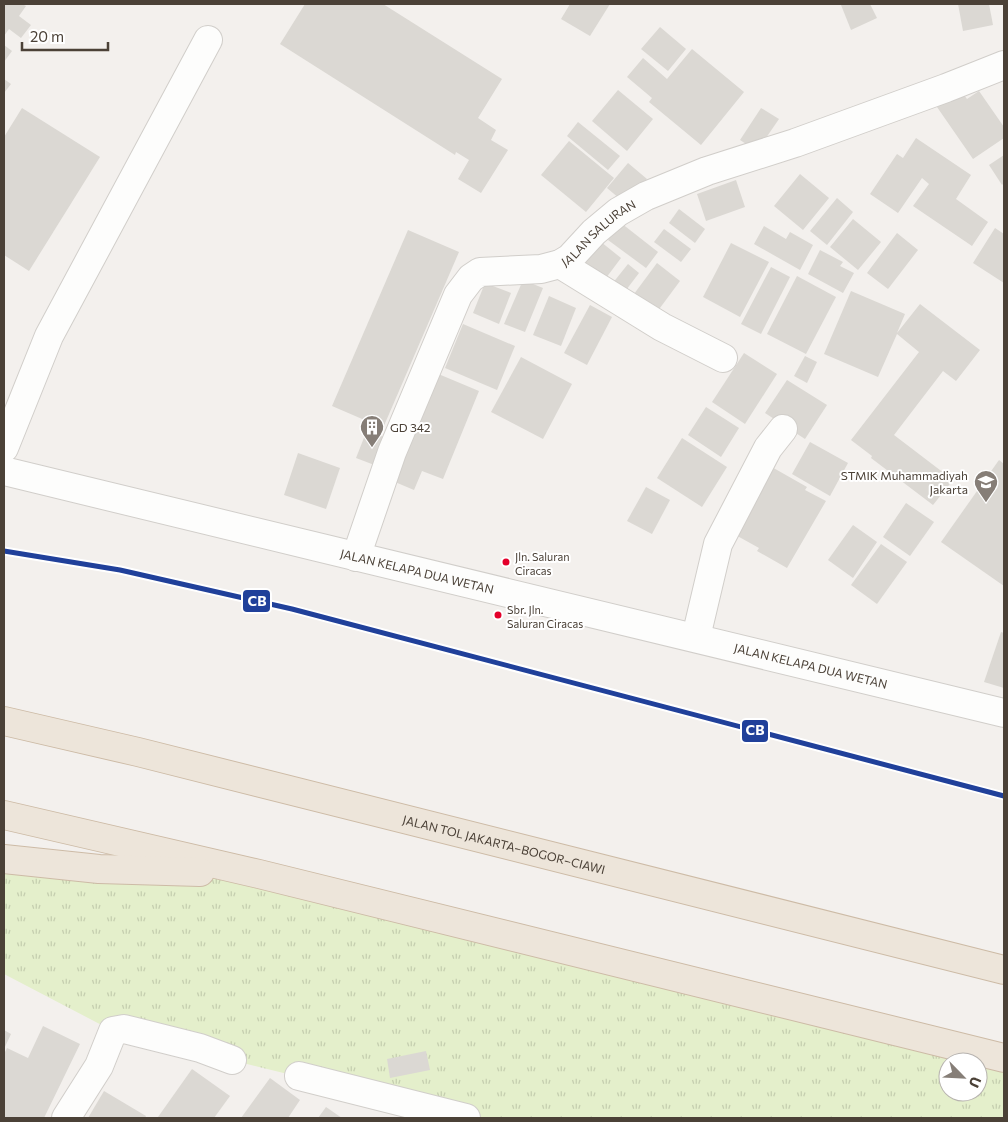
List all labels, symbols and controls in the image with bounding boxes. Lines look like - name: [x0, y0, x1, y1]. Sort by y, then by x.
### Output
- scale bar: [22, 20, 109, 52]
- text: 20 m: [30, 27, 64, 45]
- street label: JALAN SALURAN: [559, 197, 638, 270]
- building icon: GD 342: [359, 414, 385, 448]
- place label: GD 342: [390, 420, 431, 434]
- place label: STMIK Muhammadiyah Jakarta: [841, 468, 968, 497]
- school or university icon: STMIK Muhammadiyah Jakarta: [973, 469, 999, 503]
- street label: JALAN KELAPA DUA WETAN: [339, 546, 495, 596]
- place label: Jln. Saluran Ciracas: [515, 550, 569, 577]
- marker: Jln. Saluran Ciracas: [501, 557, 511, 567]
- line badge: CB: [242, 589, 271, 613]
- text: CB: [248, 592, 266, 609]
- place label: Sbr. Jln. Saluran Ciracas: [507, 603, 583, 630]
- marker: Sbr. Jln. Saluran Ciracas: [493, 610, 503, 620]
- street label: JALAN KELAPA DUA WETAN: [733, 640, 889, 691]
- line badge: CB: [741, 719, 769, 743]
- text: CB: [746, 721, 764, 738]
- street label: JALAN TOL JAKARTA–BOGOR–CIAWI: [401, 812, 607, 876]
- north arrow: [938, 1052, 988, 1102]
- text: U: [965, 1074, 985, 1091]

